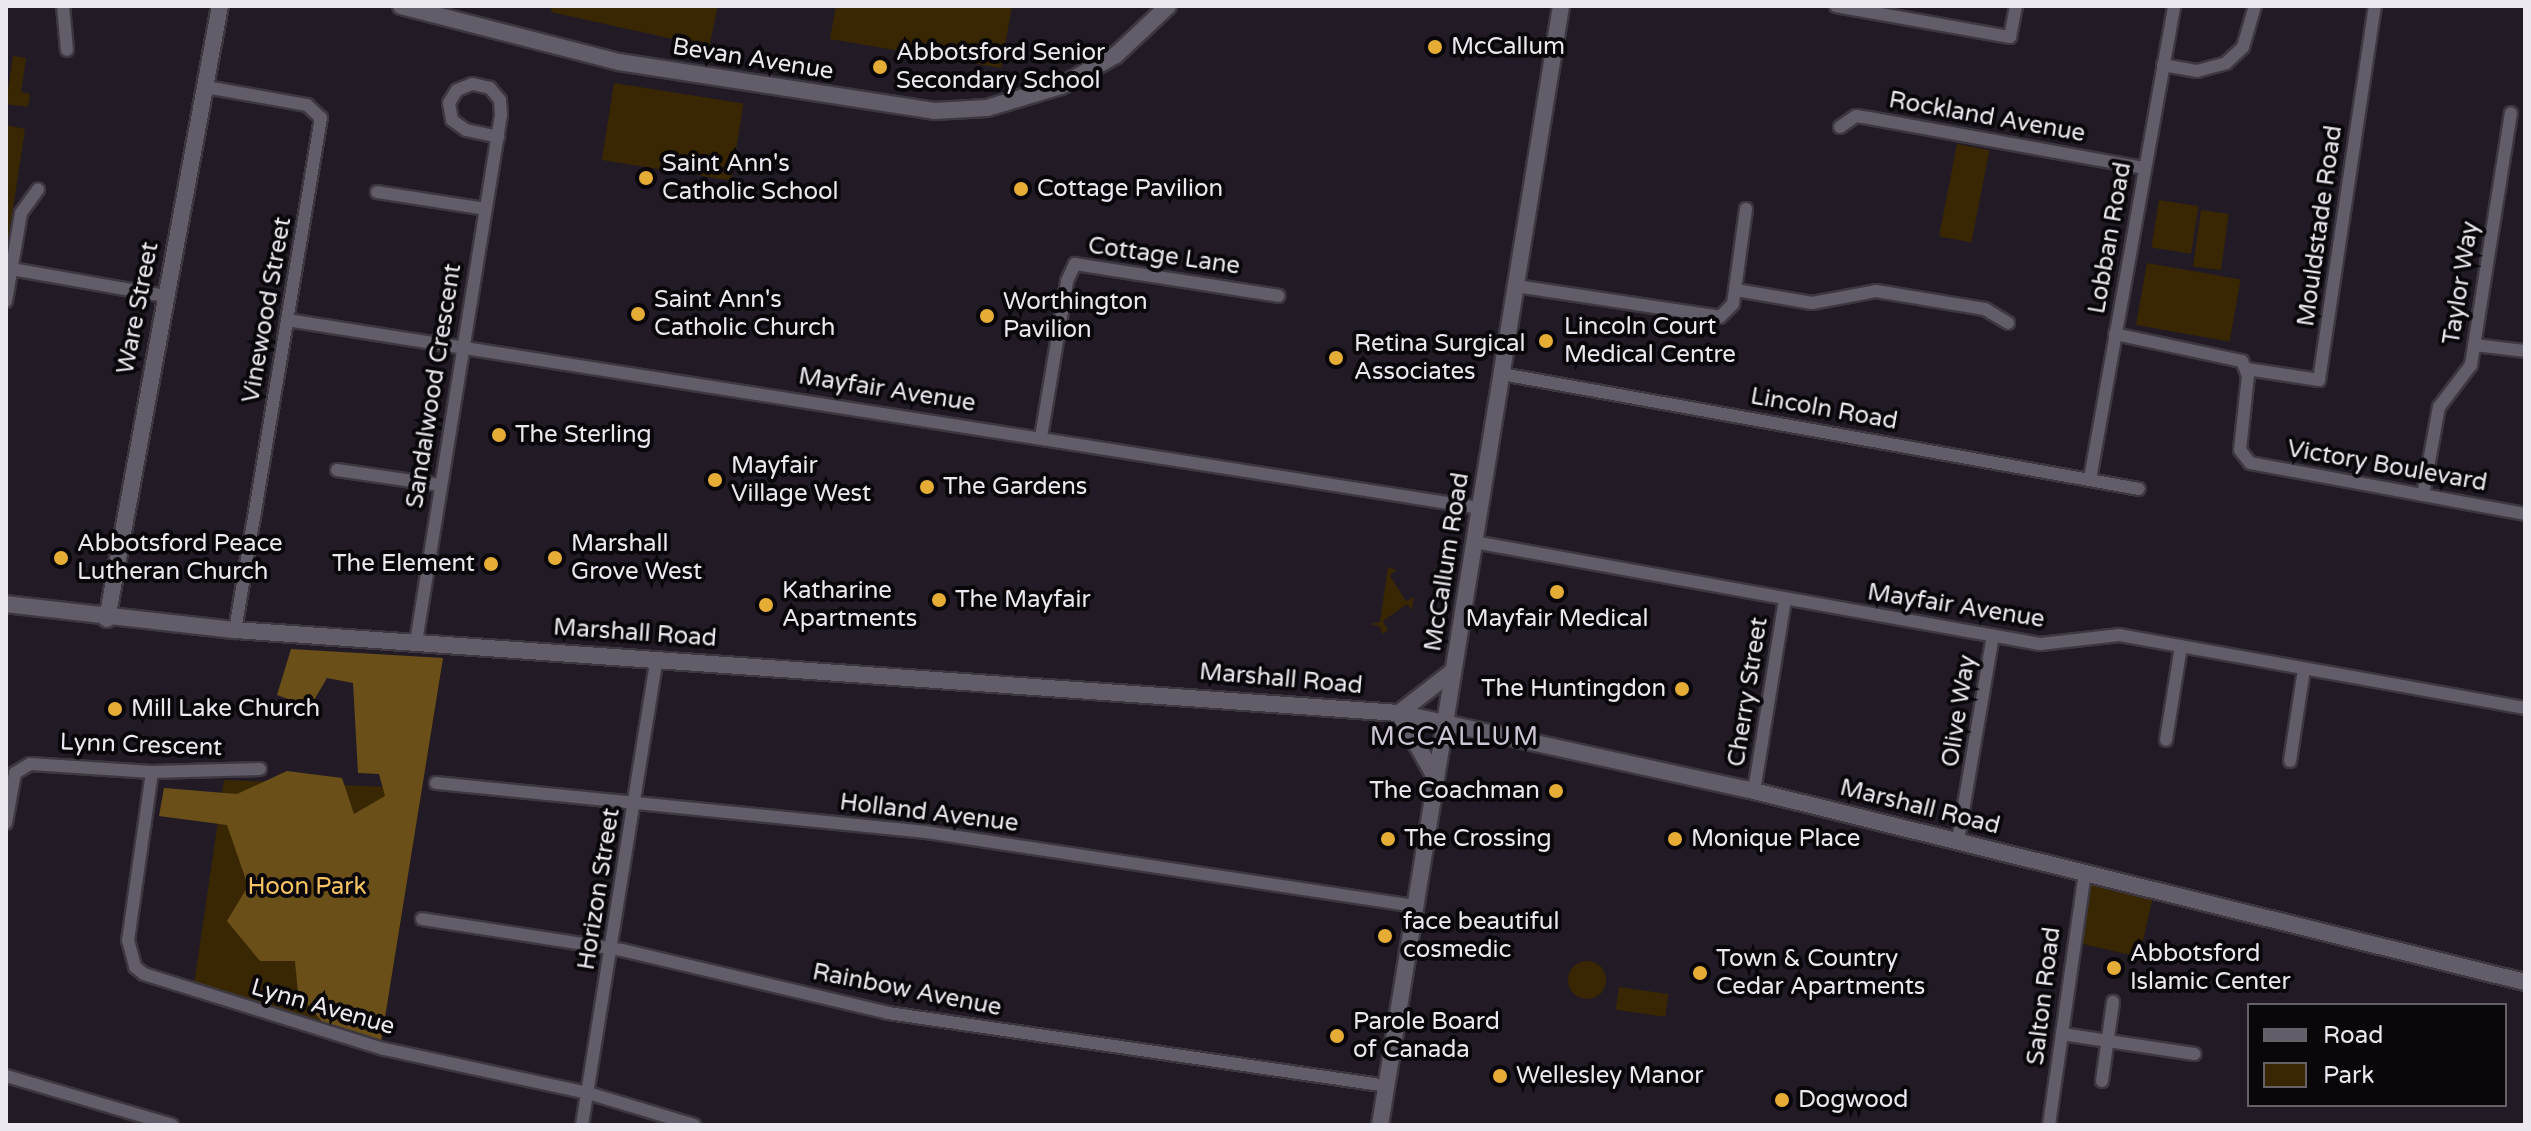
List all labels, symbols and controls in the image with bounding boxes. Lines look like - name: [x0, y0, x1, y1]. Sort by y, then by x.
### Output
- street label: Bevan Avenue: [670, 32, 836, 86]
- place label: McCallum: [1451, 33, 1565, 61]
- marker: McCallum: [1426, 38, 1444, 56]
- place label: Abbotsford Senior Secondary School: [896, 39, 1105, 95]
- marker: Abbotsford Senior Secondary School: [871, 58, 889, 76]
- street label: Rockland Avenue: [1887, 86, 2087, 148]
- street label: Mouldstade Road: [2292, 124, 2348, 328]
- place label: Saint Ann's Catholic School: [662, 150, 839, 206]
- street label: Lobban Road: [2083, 160, 2137, 316]
- marker: Saint Ann's Catholic School: [637, 169, 655, 187]
- place label: Cottage Pavilion: [1037, 175, 1223, 203]
- marker: Cottage Pavilion: [1012, 180, 1030, 198]
- street label: Vinewood Street: [236, 215, 298, 405]
- street label: Taylor Way: [2437, 219, 2485, 347]
- street label: Cottage Lane: [1086, 231, 1242, 281]
- street label: Ware Street: [111, 239, 165, 377]
- street label: Sandalwood Crescent: [400, 262, 468, 510]
- place label: Saint Ann's Catholic Church: [654, 286, 835, 342]
- place label: Worthington Pavilion: [1003, 288, 1148, 344]
- marker: Saint Ann's Catholic Church: [629, 305, 647, 323]
- marker: Worthington Pavilion: [978, 307, 996, 325]
- place label: Lincoln Court Medical Centre: [1564, 313, 1736, 369]
- place label: Retina Surgical Associates: [1354, 330, 1526, 386]
- marker: Lincoln Court Medical Centre: [1535, 330, 1557, 352]
- marker: Retina Surgical Associates: [1325, 347, 1347, 369]
- street label: Mayfair Avenue: [796, 362, 978, 418]
- street label: Lincoln Road: [1748, 382, 1900, 436]
- place label: The Sterling: [515, 421, 652, 449]
- marker: The Sterling: [490, 426, 508, 444]
- street label: Victory Boulevard: [2285, 434, 2489, 498]
- place label: Mayfair Village West: [731, 452, 871, 508]
- marker: Mayfair Village West: [706, 471, 724, 489]
- street label: McCallum Road: [1419, 471, 1475, 653]
- place label: The Gardens: [943, 473, 1087, 501]
- marker: The Gardens: [918, 478, 936, 496]
- place label: Abbotsford Peace Lutheran Church: [77, 530, 283, 586]
- place label: Marshall Grove West: [571, 530, 702, 586]
- marker: Abbotsford Peace Lutheran Church: [52, 549, 70, 567]
- marker: Marshall Grove West: [546, 549, 564, 567]
- place label: The Element: [332, 550, 475, 578]
- marker: The Element: [482, 555, 500, 573]
- place label: Katharine Apartments: [782, 577, 917, 633]
- street label: Mayfair Avenue: [1865, 578, 2047, 634]
- marker: Mayfair Medical: [1548, 583, 1566, 601]
- place label: The Mayfair: [955, 586, 1091, 614]
- marker: The Mayfair: [930, 591, 948, 609]
- marker: Katharine Apartments: [757, 596, 775, 614]
- place label: Mayfair Medical: [1466, 605, 1648, 633]
- street label: Marshall Road: [552, 613, 718, 653]
- street label: Cherry Street: [1722, 615, 1774, 769]
- street label: Olive Way: [1936, 653, 1982, 769]
- street label: Marshall Road: [1198, 658, 1364, 700]
- place label: The Huntingdon: [1481, 675, 1666, 703]
- marker: The Huntingdon: [1673, 680, 1691, 698]
- place label: Mill Lake Church: [131, 695, 320, 723]
- marker: Mill Lake Church: [106, 700, 124, 718]
- district label: MCCALLUM: [1370, 721, 1540, 753]
- street label: Lynn Crescent: [59, 728, 223, 762]
- street label: Marshall Road: [1837, 773, 2003, 841]
- place label: The Coachman: [1369, 777, 1540, 805]
- marker: The Coachman: [1547, 782, 1565, 800]
- street label: Holland Avenue: [838, 788, 1020, 838]
- street label: Horizon Street: [572, 806, 626, 972]
- place label: The Crossing: [1404, 825, 1552, 853]
- place label: Monique Place: [1691, 825, 1860, 853]
- marker: The Crossing: [1379, 830, 1397, 848]
- marker: Monique Place: [1666, 830, 1684, 848]
- park label: Hoon Park: [247, 873, 367, 901]
- place label: face beautiful cosmedic: [1403, 908, 1559, 964]
- marker: face beautiful cosmedic: [1374, 925, 1396, 947]
- street label: Salton Road: [2021, 925, 2067, 1067]
- place label: Abbotsford Islamic Center: [2130, 940, 2291, 996]
- place label: Town & Country Cedar Apartments: [1716, 945, 1925, 1001]
- street label: Rainbow Avenue: [810, 958, 1004, 1022]
- marker: Abbotsford Islamic Center: [2105, 959, 2123, 977]
- marker: Town & Country Cedar Apartments: [1691, 964, 1709, 982]
- street label: Lynn Avenue: [248, 973, 398, 1041]
- legend: [2247, 1003, 2507, 1107]
- place label: Parole Board of Canada: [1353, 1008, 1500, 1064]
- text: Road: [2323, 1021, 2383, 1050]
- marker: Parole Board of Canada: [1328, 1027, 1346, 1045]
- text: Park: [2323, 1061, 2374, 1090]
- place label: Wellesley Manor: [1516, 1062, 1703, 1090]
- marker: Wellesley Manor: [1491, 1067, 1509, 1085]
- place label: Dogwood: [1798, 1086, 1908, 1114]
- marker: Dogwood: [1773, 1091, 1791, 1109]

